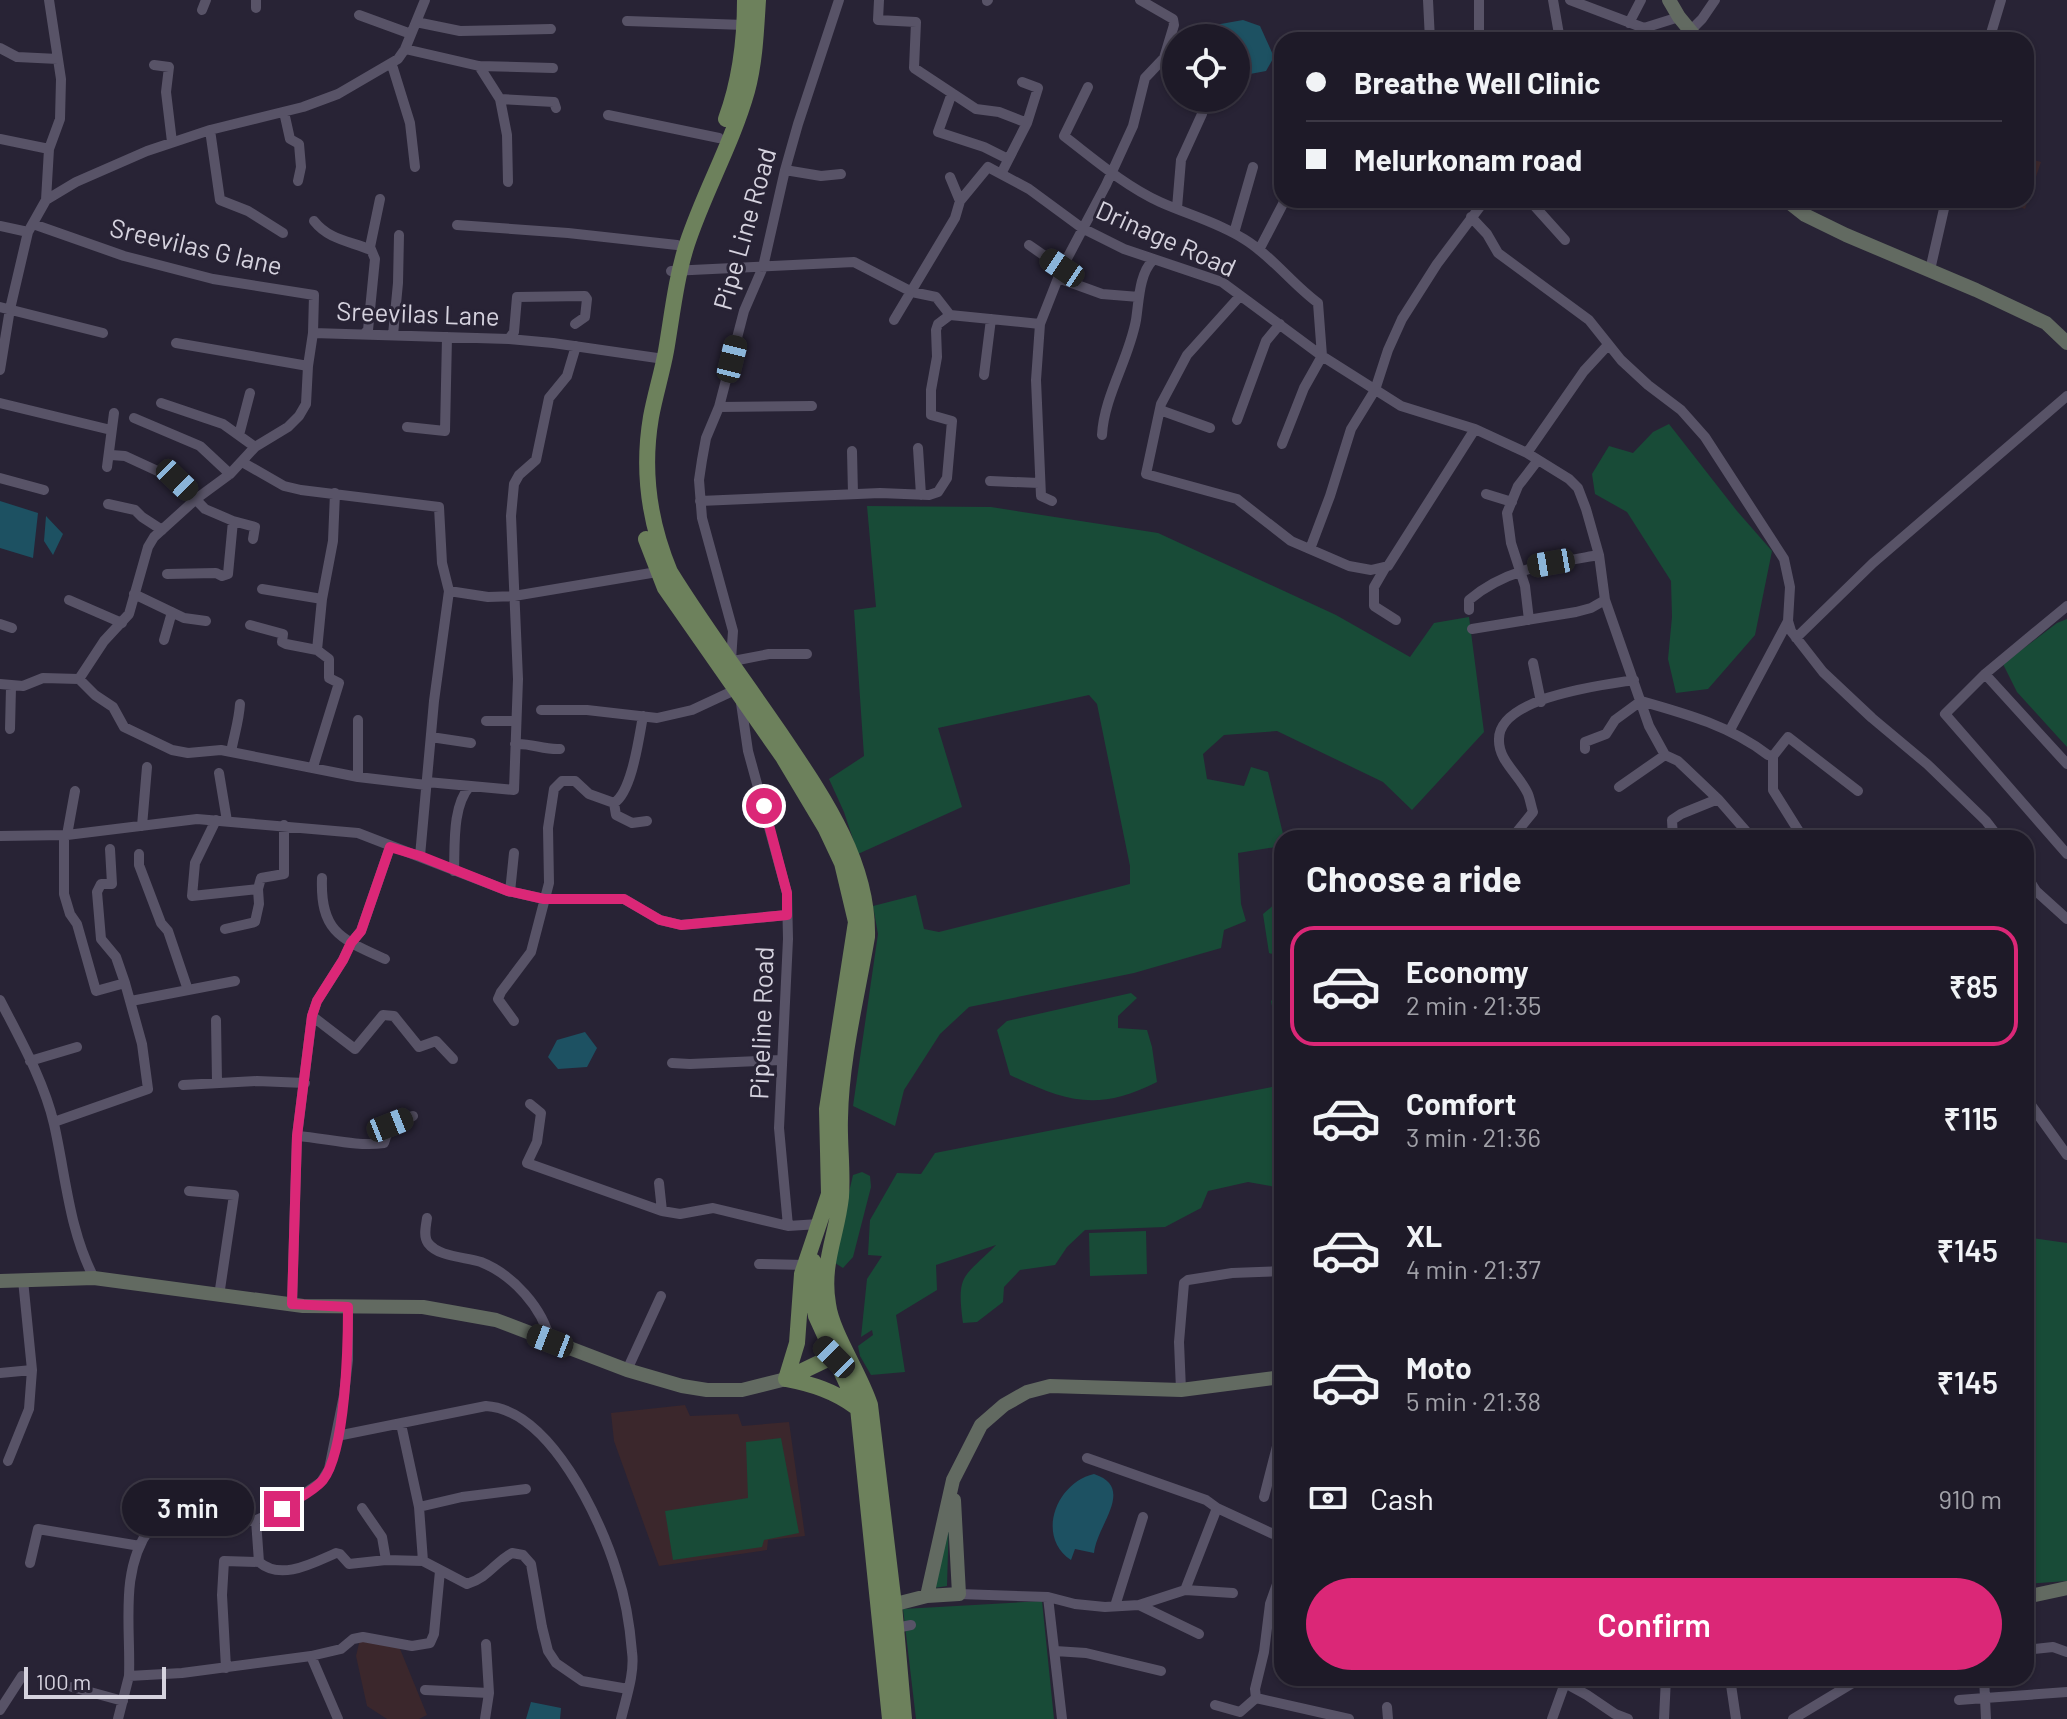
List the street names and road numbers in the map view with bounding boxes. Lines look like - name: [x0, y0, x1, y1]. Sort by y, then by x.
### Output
- street label: Pipe Line Road: [706, 144, 781, 313]
- street label: Drinage Road: [1092, 193, 1241, 282]
- street label: Sreevilas G lane: [107, 211, 286, 280]
- street label: Sreevilas Lane: [336, 294, 500, 331]
- street label: Pipeline Road: [742, 946, 779, 1100]

